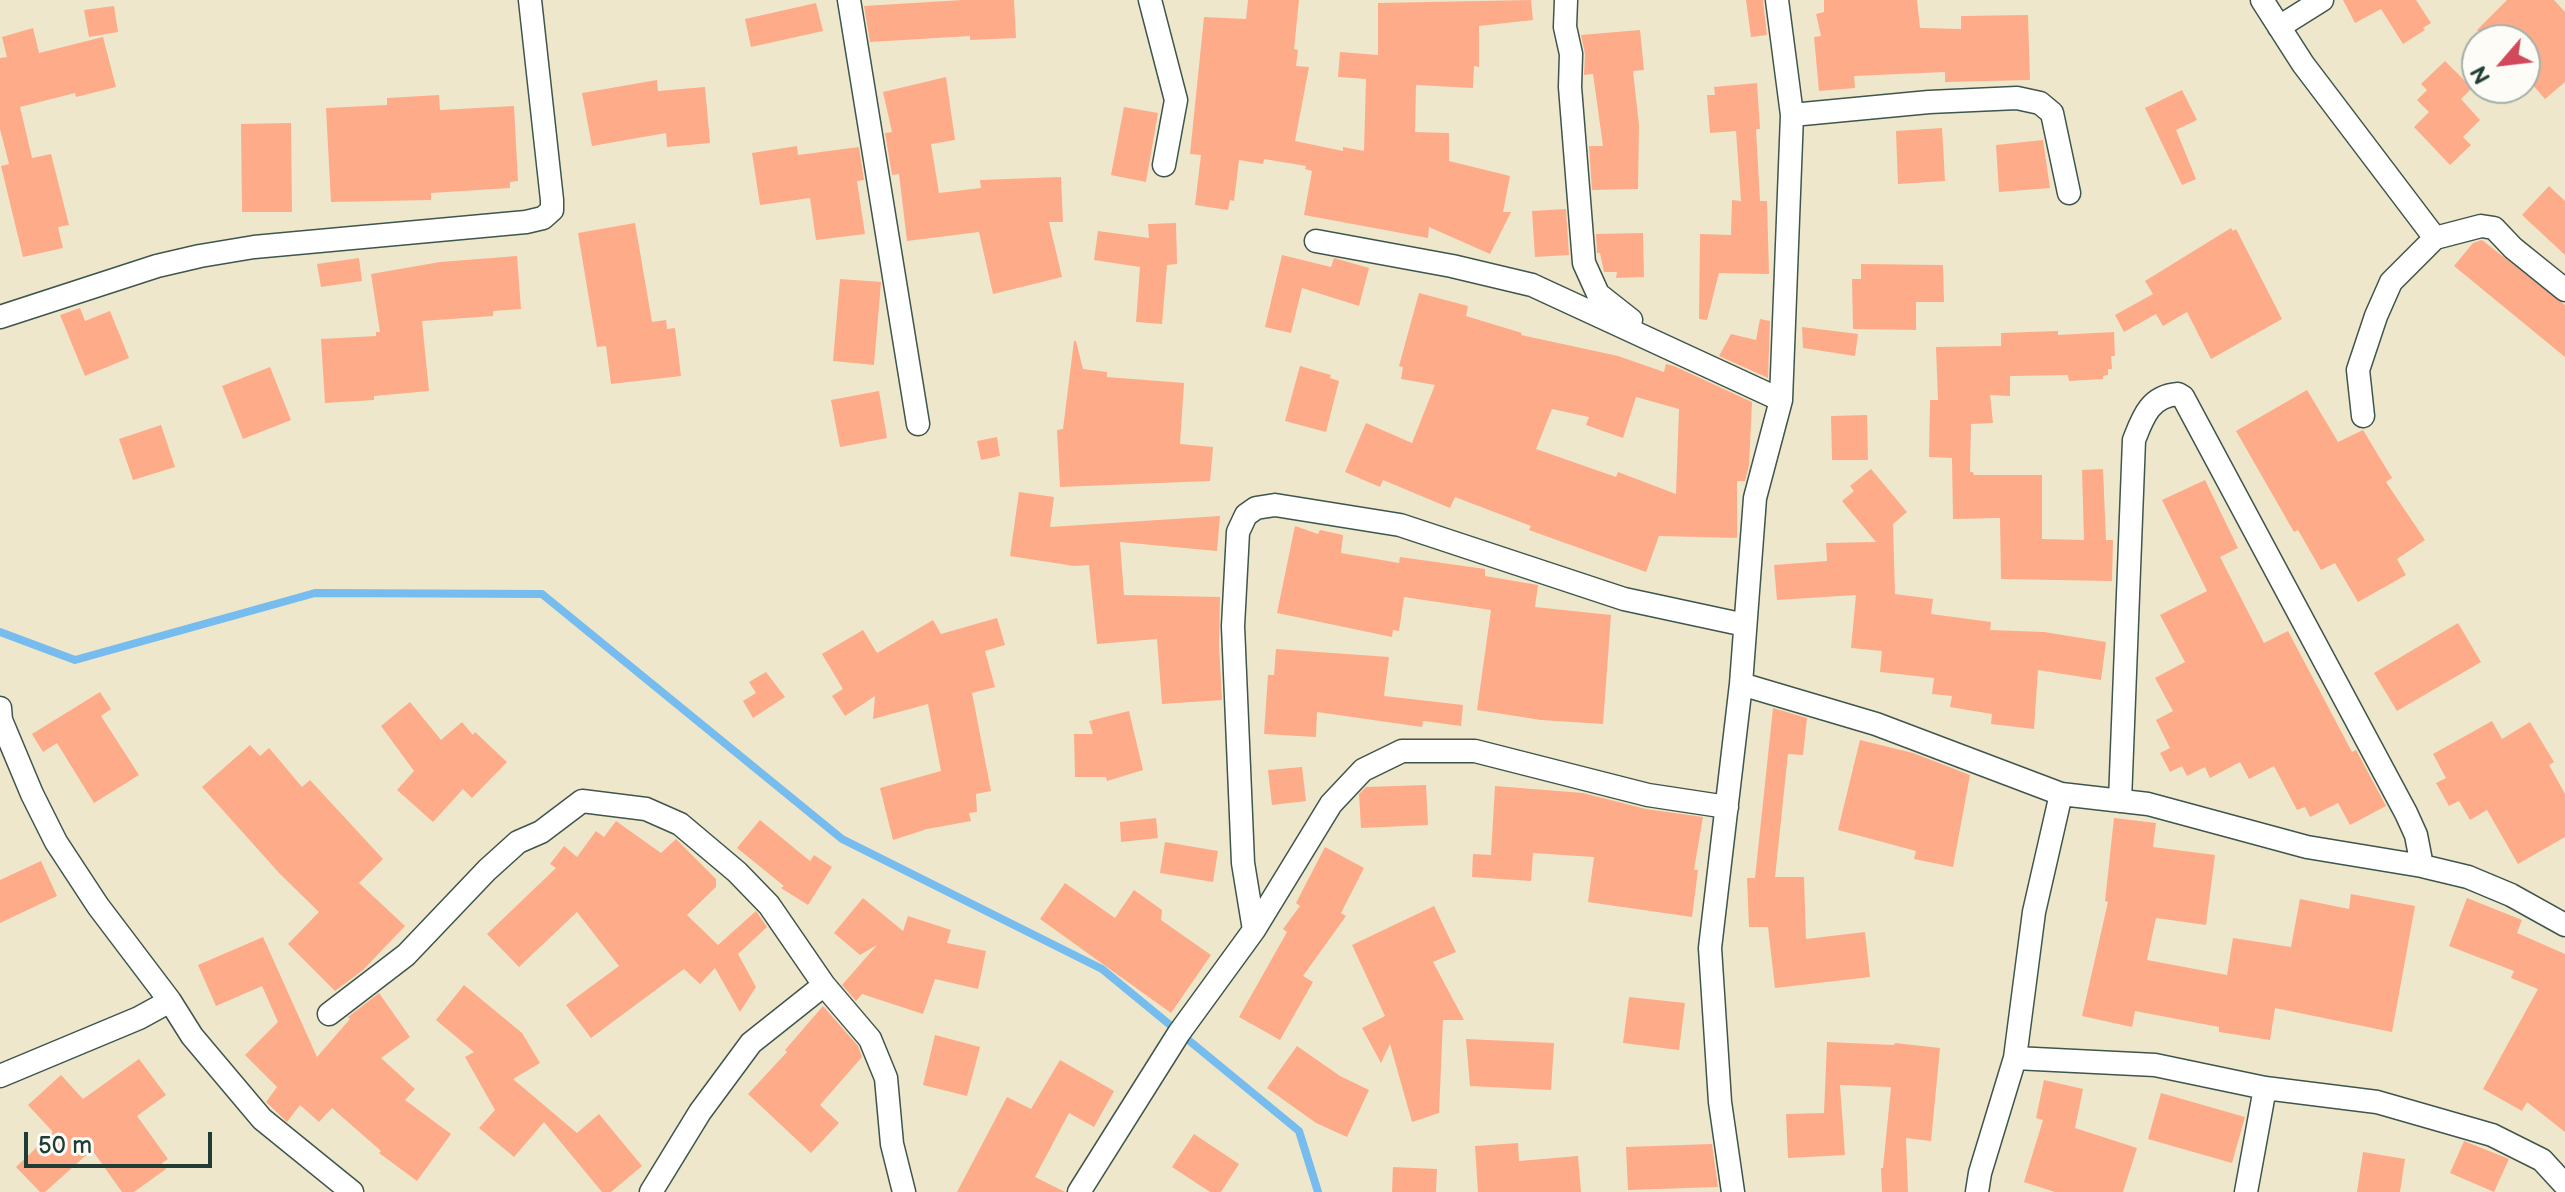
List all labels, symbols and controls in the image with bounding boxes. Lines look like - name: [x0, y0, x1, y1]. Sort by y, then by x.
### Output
- north arrow: [2461, 24, 2541, 104]
- text: N: [2465, 61, 2497, 88]
- scale bar: [28, 1116, 216, 1166]
- text: 50 m: [38, 1131, 92, 1160]

